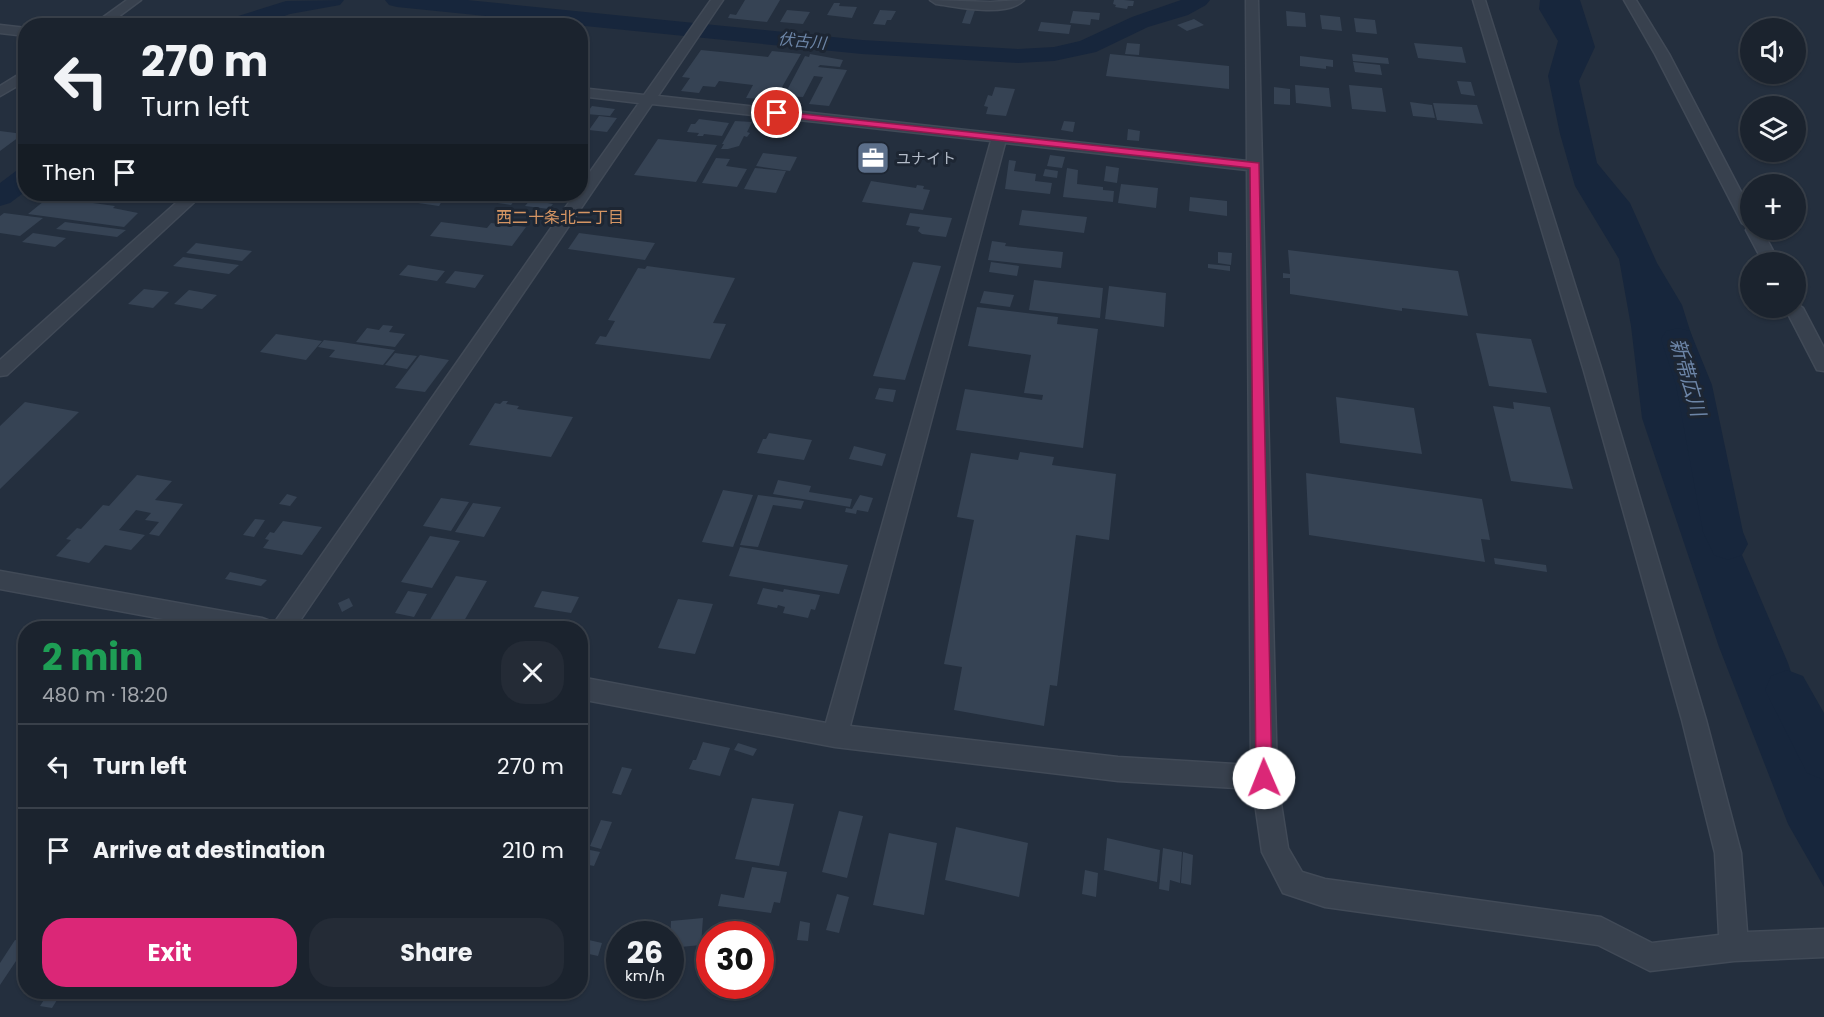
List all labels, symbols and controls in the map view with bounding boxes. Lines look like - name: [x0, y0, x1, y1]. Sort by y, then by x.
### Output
- map controls: [1740, 18, 1806, 318]
- button: sound: [1740, 18, 1806, 84]
- water label: 伏古川: [777, 27, 829, 55]
- text: 270 m: [141, 32, 268, 91]
- icon: left: [42, 42, 120, 120]
- pin: [751, 87, 802, 138]
- text: Turn left: [141, 88, 250, 125]
- icon: arrive: [760, 96, 793, 129]
- button: layers: [1740, 96, 1806, 162]
- office icon: ユナイト: [855, 140, 891, 176]
- place label: ユナイト: [896, 148, 956, 169]
- icon: arrive: [108, 156, 141, 189]
- text: Then: [42, 157, 96, 188]
- button: +: [1740, 174, 1806, 240]
- district label: 西二十条北二丁目: [496, 206, 624, 229]
- button: −: [1740, 252, 1806, 318]
- water label: 新帯広川: [1664, 335, 1713, 421]
- text: 2 min: [42, 632, 143, 683]
- button: close: [501, 641, 564, 704]
- text: 480 m · 18:20: [42, 681, 168, 709]
- position arrow: [1232, 746, 1296, 810]
- icon: left: [42, 750, 75, 783]
- text: Turn left: [93, 751, 187, 782]
- text: 270 m: [497, 751, 564, 782]
- icon: arrive: [42, 834, 75, 867]
- text: Arrive at destination: [93, 835, 325, 866]
- text: 210 m: [502, 835, 564, 866]
- button: Exit: [42, 918, 297, 987]
- button: Share: [309, 918, 564, 987]
- speed limit sign: 30: [696, 921, 774, 999]
- text: 26: [627, 931, 663, 974]
- text: km/h: [625, 965, 665, 986]

